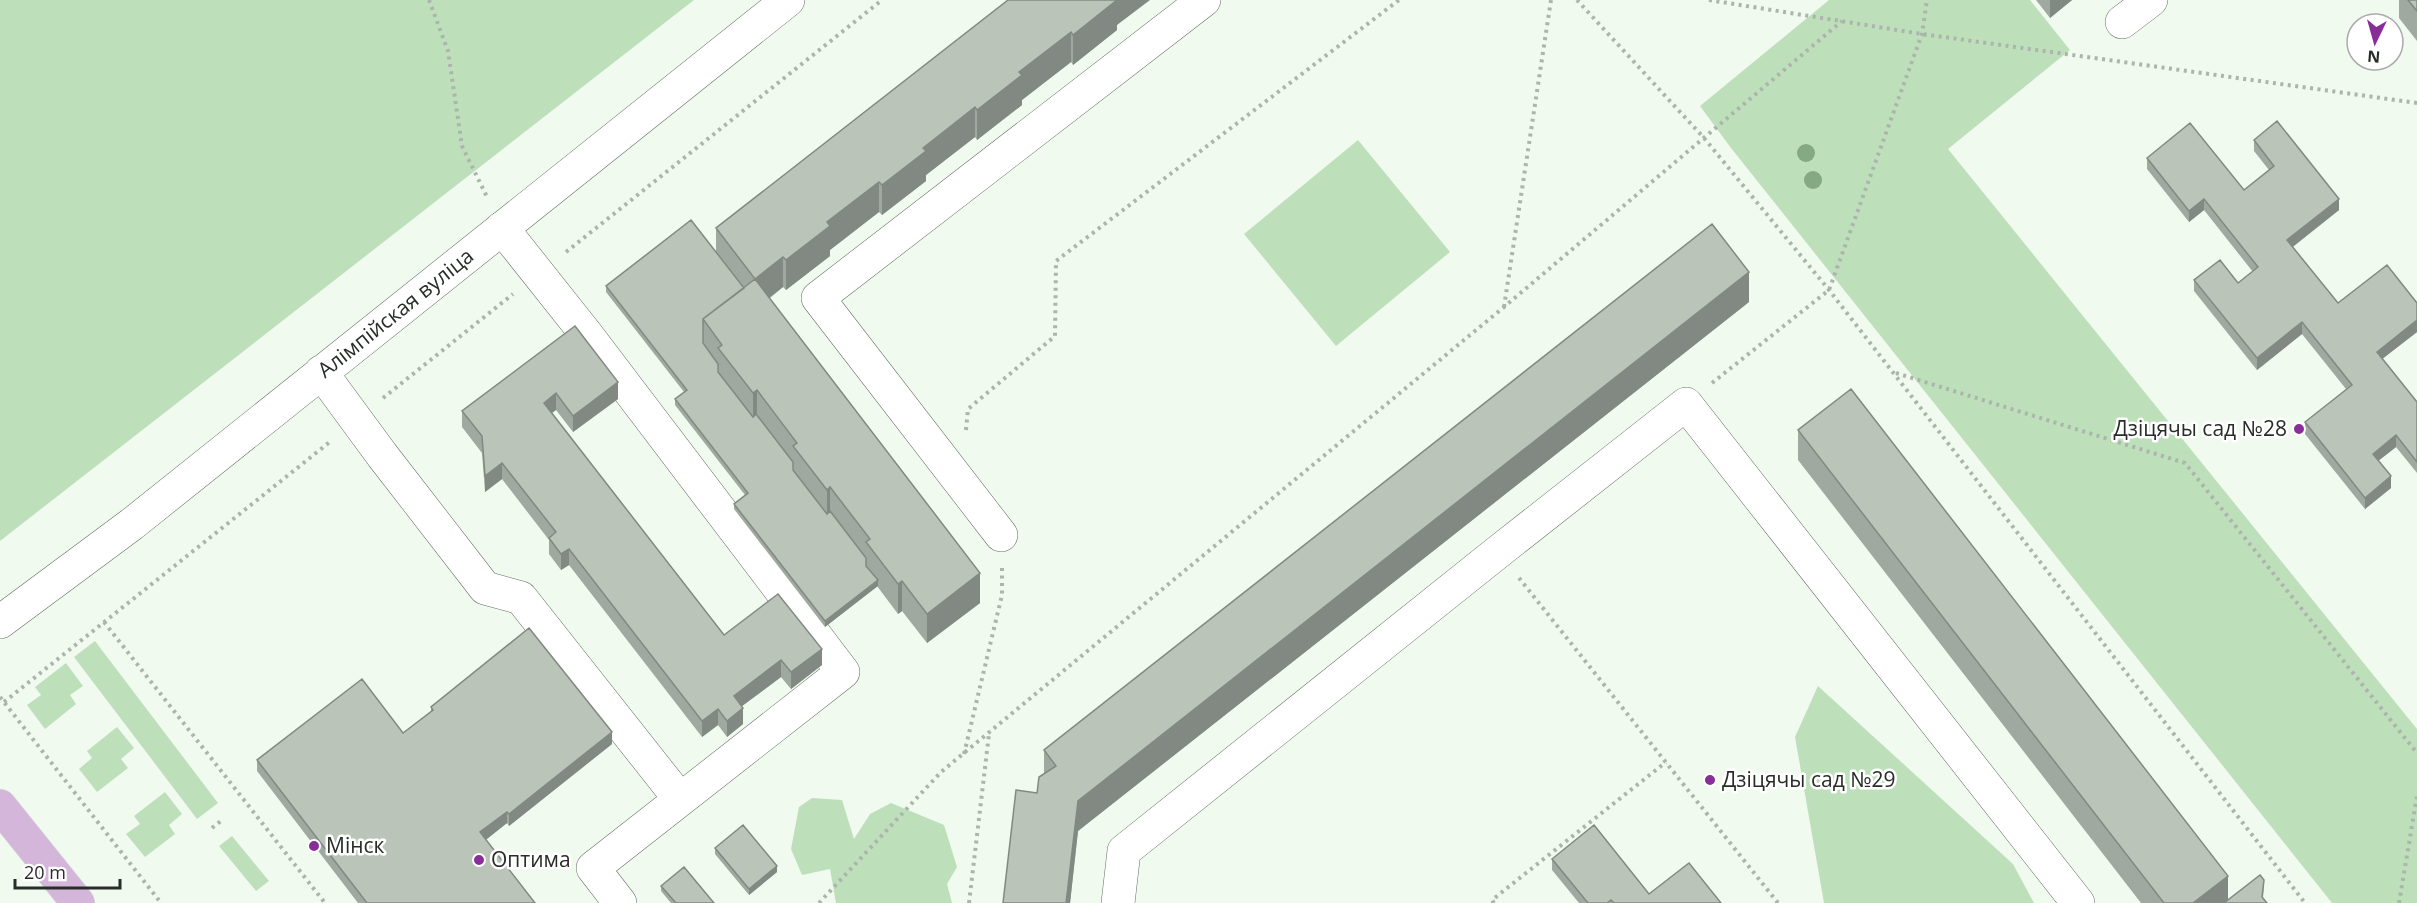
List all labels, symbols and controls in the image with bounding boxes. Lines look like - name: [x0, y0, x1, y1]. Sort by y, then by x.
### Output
- north arrow: [2345, 12, 2405, 72]
- text: N: [2366, 45, 2381, 68]
- street label: Алімпійская вуліца: [311, 242, 479, 383]
- place label: Дзіцячы сад №28: [2113, 414, 2287, 442]
- marker: Дзіцячы сад №28: [2292, 422, 2306, 436]
- place label: Дзіцячы сад №29: [1722, 765, 1896, 793]
- marker: Дзіцячы сад №29: [1703, 773, 1717, 787]
- place label: Мінск: [326, 831, 385, 859]
- marker: Мінск: [307, 839, 321, 853]
- place label: Оптима: [491, 845, 571, 873]
- scale bar: [15, 852, 120, 890]
- marker: Оптима: [472, 853, 486, 867]
- text: 20 m: [24, 860, 66, 884]

